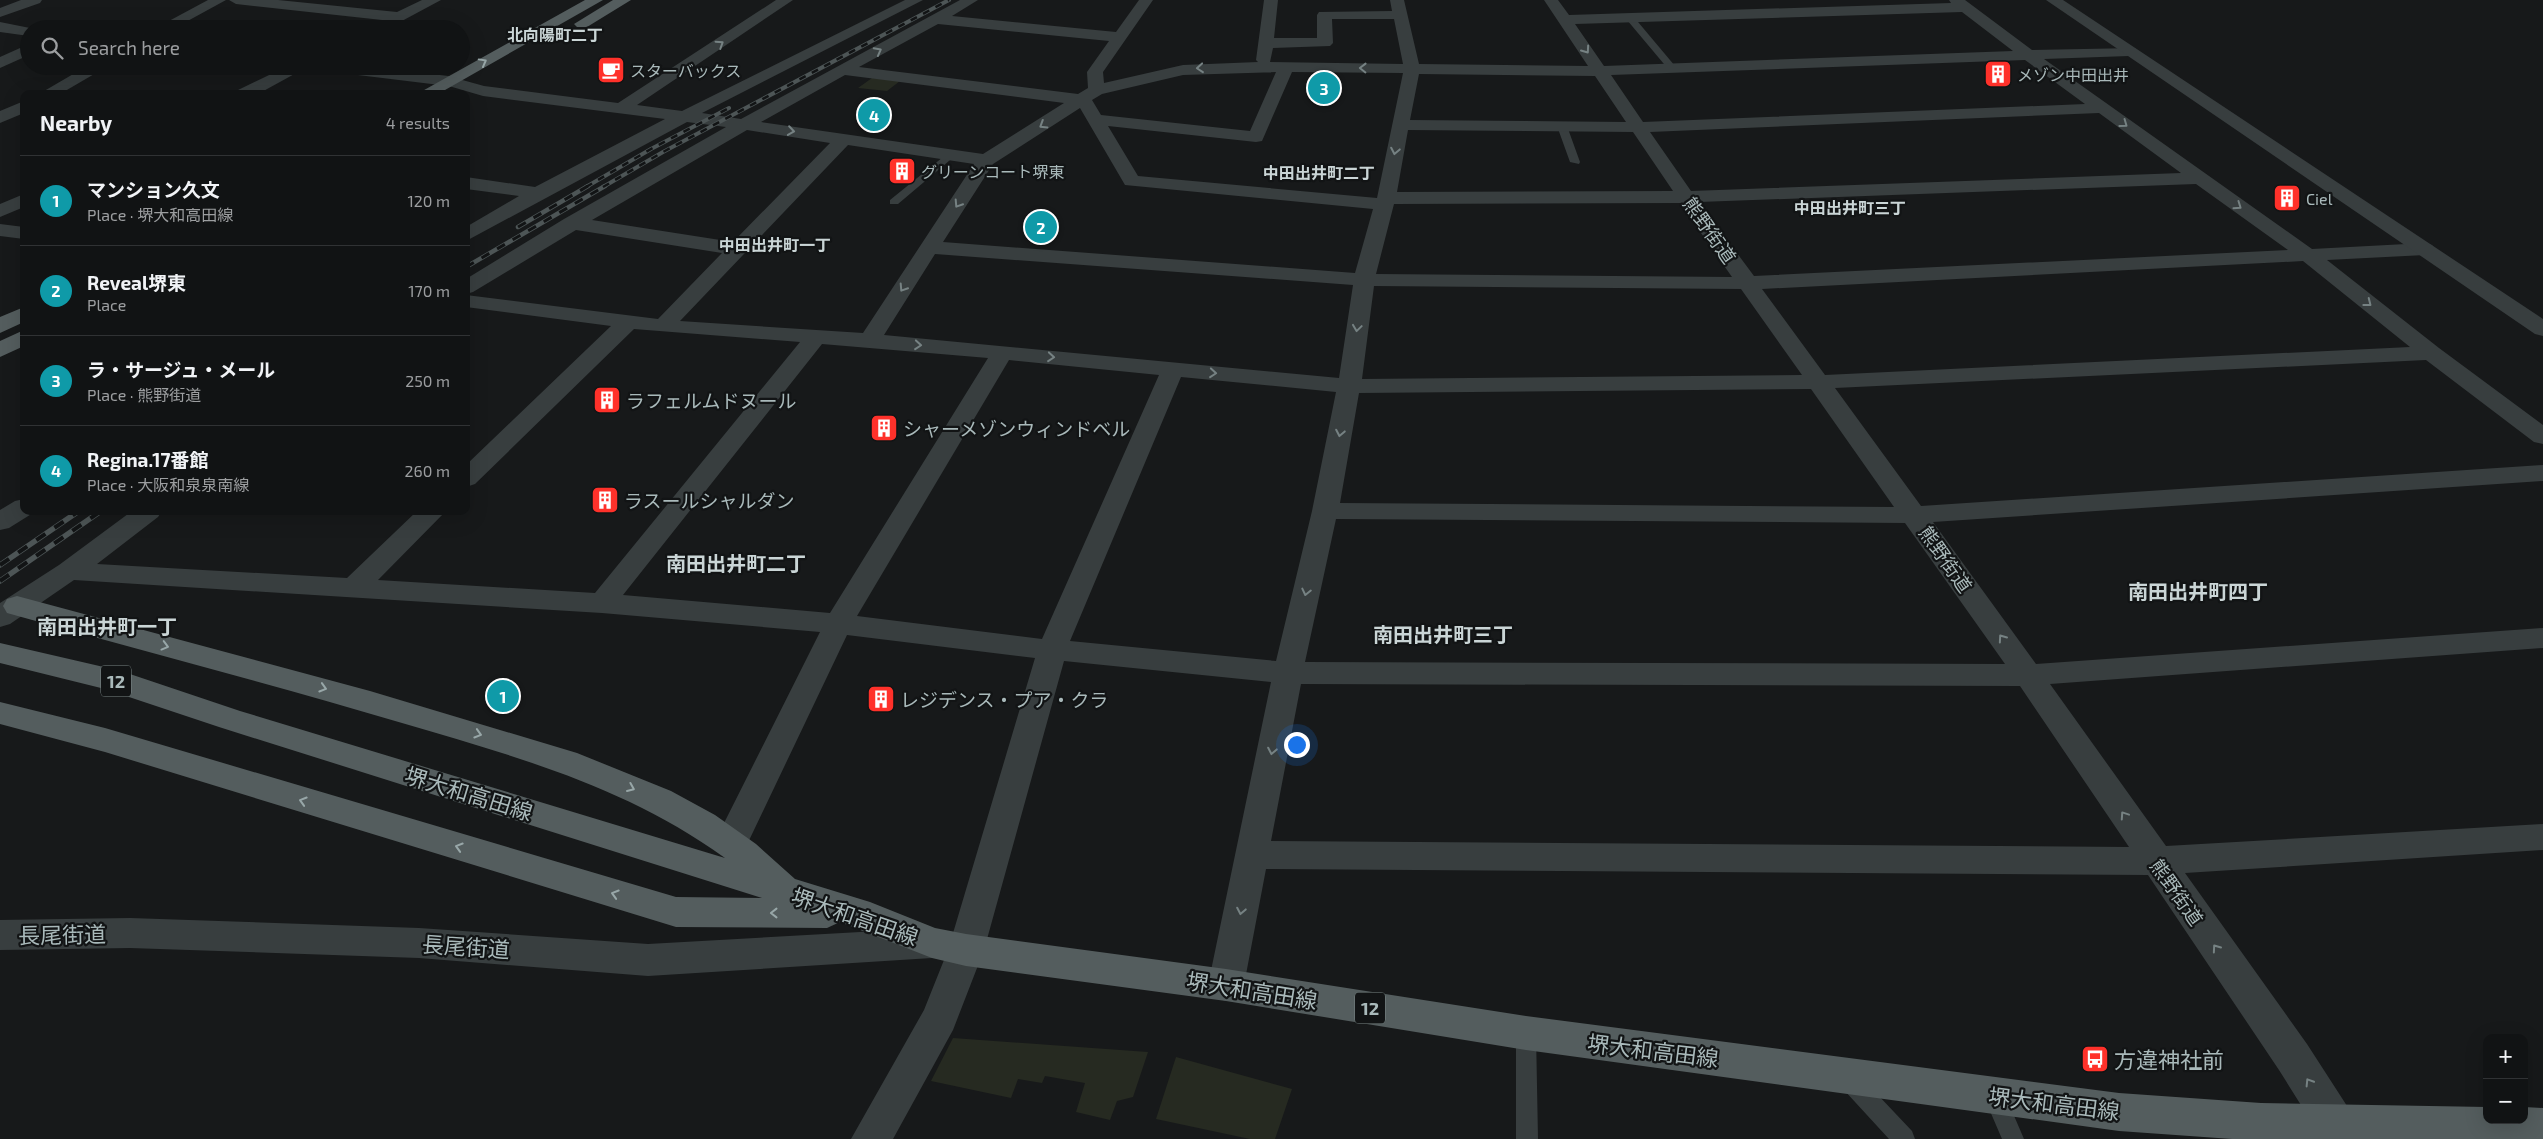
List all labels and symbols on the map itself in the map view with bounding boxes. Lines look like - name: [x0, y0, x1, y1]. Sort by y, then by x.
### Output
- district label: 北向陽町二丁: [507, 25, 603, 44]
- one-way arrow: [714, 40, 723, 50]
- one-way arrow: [1580, 44, 1589, 54]
- one-way arrow: [872, 47, 881, 57]
- cafe icon: スターバックス: [596, 55, 626, 85]
- one-way arrow: [478, 58, 487, 68]
- building icon: メゾン中田出井: [1983, 59, 2013, 89]
- place label: スターバックス: [630, 61, 741, 80]
- one-way arrow: [1196, 62, 1204, 73]
- one-way arrow: [1359, 63, 1366, 73]
- place label: メゾン中田出井: [2017, 65, 2129, 84]
- pin: 3: [1308, 69, 1340, 107]
- pin: 4: [858, 96, 890, 134]
- one-way arrow: [2118, 118, 2128, 127]
- one-way arrow: [1039, 119, 1048, 129]
- one-way arrow: [787, 125, 795, 136]
- one-way arrow: [1390, 146, 1401, 155]
- building icon: グリーンコート堺東: [887, 156, 917, 186]
- place label: グリーンコート堺東: [921, 162, 1064, 181]
- district label: 中田出井町二丁: [1263, 163, 1375, 182]
- building icon: Ciel: [2272, 183, 2302, 213]
- place label: Ciel: [2306, 189, 2333, 208]
- street label: 熊野街道: [1679, 192, 1741, 268]
- one-way arrow: [955, 198, 964, 207]
- district label: 中田出井町三丁: [1794, 198, 1906, 217]
- one-way arrow: [2232, 200, 2242, 209]
- pin: 2: [1025, 208, 1057, 246]
- district label: 中田出井町一丁: [719, 235, 831, 254]
- one-way arrow: [900, 282, 909, 292]
- one-way arrow: [2362, 297, 2371, 305]
- one-way arrow: [1352, 325, 1363, 333]
- one-way arrow: [914, 339, 922, 350]
- one-way arrow: [1047, 351, 1055, 362]
- one-way arrow: [1209, 367, 1217, 378]
- building icon: ラフェルムドヌール: [592, 385, 622, 415]
- place label: ラフェルムドヌール: [626, 389, 797, 412]
- building icon: シャーメゾンウィンドベル: [869, 413, 899, 443]
- place label: シャーメゾンウィンドベル: [903, 417, 1130, 440]
- one-way arrow: [1335, 429, 1346, 438]
- building icon: ラスールシャルダン: [590, 485, 620, 515]
- place label: ラスールシャルダン: [624, 489, 795, 512]
- street label: 熊野街道: [1915, 521, 1977, 597]
- district label: 南田出井町二丁: [666, 551, 806, 575]
- district label: 南田出井町四丁: [2128, 579, 2268, 603]
- one-way arrow: [1301, 588, 1312, 597]
- district label: 南田出井町一丁: [37, 614, 177, 638]
- district label: 南田出井町三丁: [1373, 622, 1513, 646]
- one-way arrow: [1999, 634, 2008, 644]
- one-way arrow: [161, 641, 169, 651]
- road number: 12: [101, 666, 131, 696]
- pin: 1: [487, 677, 519, 715]
- one-way arrow: [318, 682, 326, 692]
- building icon: レジデンス・プア・クラ: [866, 684, 896, 714]
- place label: レジデンス・プア・クラ: [900, 688, 1109, 711]
- one-way arrow: [474, 729, 482, 739]
- your location: [1284, 732, 1310, 758]
- one-way arrow: [1267, 747, 1278, 756]
- street label: 堺大和高田線: [402, 761, 536, 825]
- one-way arrow: [627, 782, 635, 792]
- one-way arrow: [299, 796, 308, 806]
- one-way arrow: [2121, 811, 2130, 821]
- one-way arrow: [455, 843, 463, 853]
- street label: 熊野街道: [2146, 854, 2208, 930]
- street label: 堺大和高田線: [788, 882, 922, 950]
- one-way arrow: [611, 889, 619, 899]
- one-way arrow: [1236, 906, 1246, 915]
- one-way arrow: [770, 908, 778, 918]
- street label: 長尾街道: [18, 920, 106, 948]
- street label: 長尾街道: [421, 930, 511, 962]
- one-way arrow: [2213, 944, 2222, 954]
- street label: 堺大和高田線: [1185, 967, 1319, 1013]
- road number: 12: [1355, 992, 1385, 1024]
- street label: 堺大和高田線: [1586, 1029, 1720, 1071]
- bus stop icon: 方違神社前: [2080, 1044, 2110, 1074]
- place label: 方違神社前: [2114, 1046, 2224, 1072]
- one-way arrow: [2305, 1078, 2315, 1087]
- street label: 堺大和高田線: [1987, 1082, 2121, 1124]

